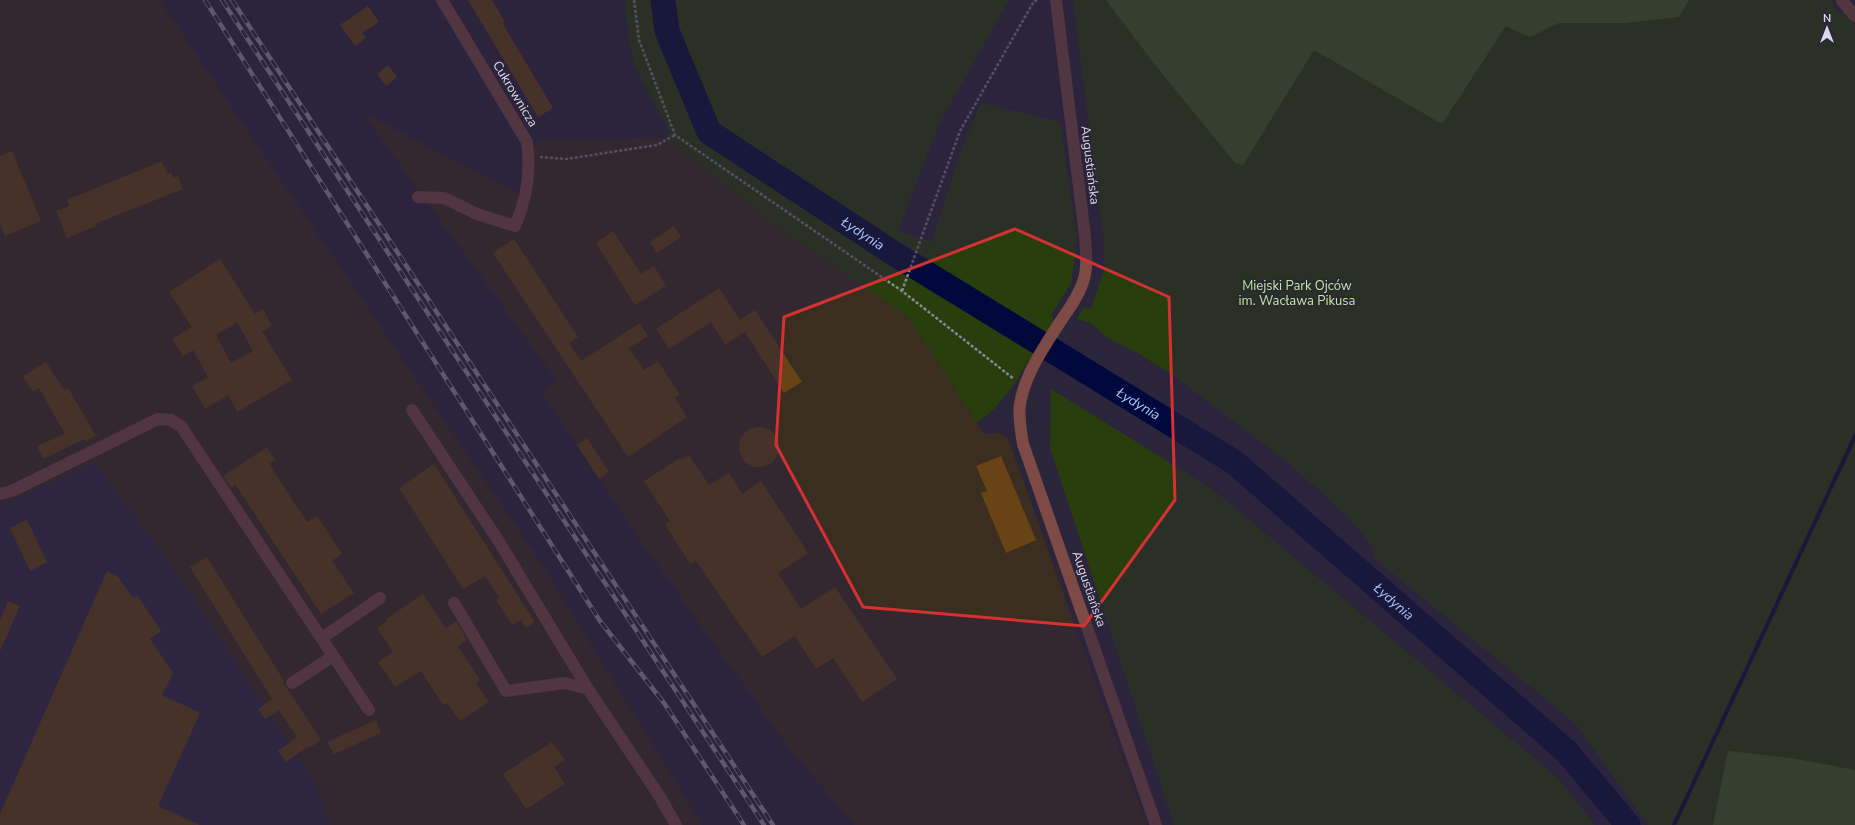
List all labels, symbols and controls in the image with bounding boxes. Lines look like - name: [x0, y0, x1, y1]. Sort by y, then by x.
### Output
- north arrow: [1807, 8, 1847, 48]
- text: N: [1823, 11, 1831, 26]
- street label: Cukrownicza: [488, 58, 542, 130]
- street label: Augustiańska: [1076, 125, 1104, 205]
- water label: Łydynia: [837, 212, 888, 254]
- park label: Miejski Park Ojców im. Wacława Pikusa: [1239, 277, 1355, 310]
- water label: Łydynia: [1112, 382, 1164, 424]
- street label: Augustiańska: [1068, 549, 1110, 629]
- water label: Łydynia: [1369, 578, 1418, 624]

